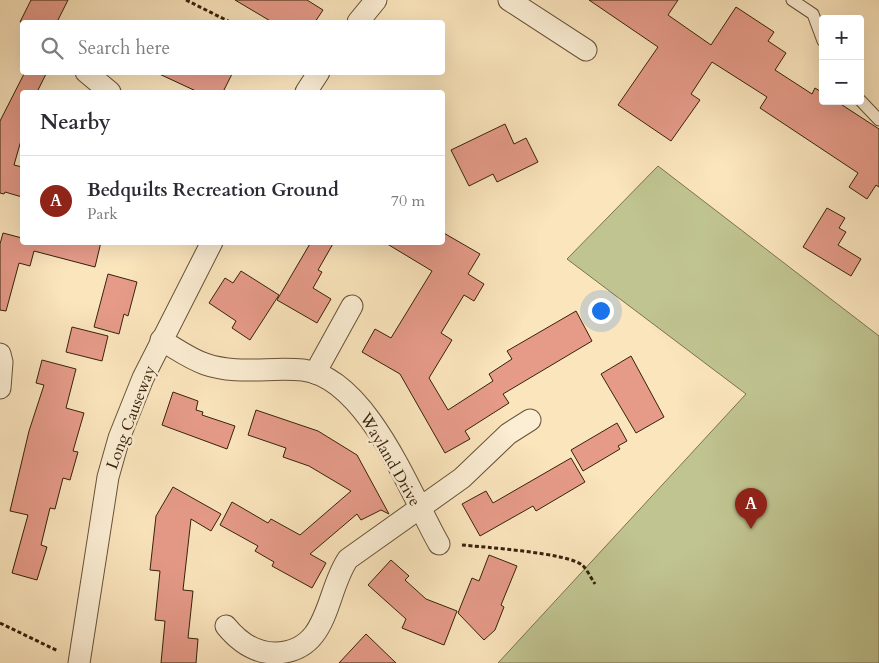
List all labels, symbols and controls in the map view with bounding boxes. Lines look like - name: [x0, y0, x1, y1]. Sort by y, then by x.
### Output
- map controls: [819, 15, 864, 105]
- button: +: [819, 15, 864, 60]
- search box: [20, 20, 445, 75]
- icon: search: [38, 34, 66, 62]
- text: Search here: [78, 35, 170, 61]
- button: −: [819, 60, 864, 105]
- text: Nearby: [40, 108, 111, 137]
- text: Bedquilts Recreation Ground: [87, 177, 339, 203]
- text: A: [50, 190, 62, 212]
- text: 70 m: [391, 190, 425, 212]
- text: Park: [87, 203, 118, 225]
- your location: [588, 298, 614, 324]
- street label: Long Causeway: [101, 362, 161, 472]
- street label: Wayland Drive: [354, 408, 426, 510]
- pin: A: [735, 488, 767, 529]

